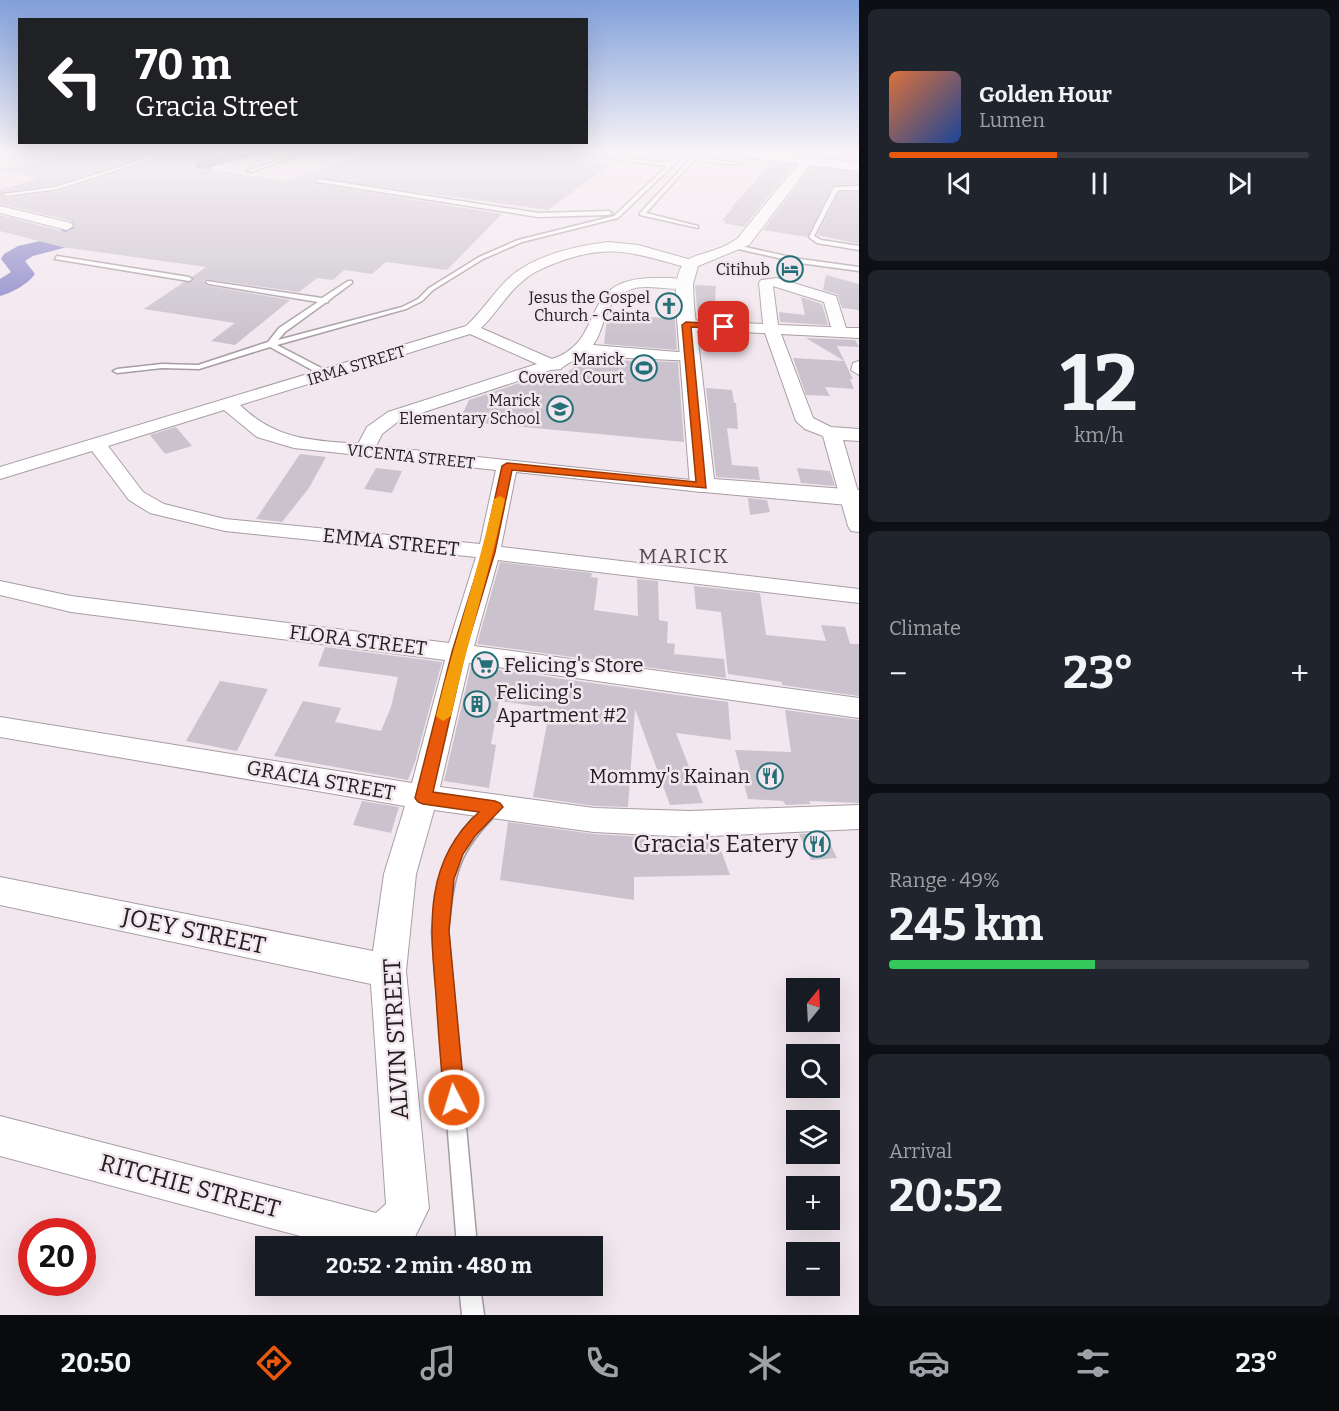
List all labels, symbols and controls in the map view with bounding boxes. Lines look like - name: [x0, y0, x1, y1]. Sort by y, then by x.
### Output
- text: 70 m: [135, 40, 231, 90]
- icon: left: [36, 42, 114, 120]
- text: Golden Hour: [979, 81, 1112, 108]
- text: Gracia Street: [135, 91, 298, 123]
- text: Lumen: [979, 108, 1045, 132]
- icon: previous: [943, 167, 976, 200]
- icon: pause: [1083, 167, 1116, 200]
- icon: next: [1223, 167, 1256, 200]
- hotel icon: Citihub: [775, 254, 805, 284]
- place label: Citihub: [716, 260, 770, 279]
- place label: Jesus the Gospel Church - Cainta: [528, 288, 650, 325]
- church icon: Jesus the Gospel Church - Cainta: [654, 291, 684, 321]
- pin: [698, 301, 749, 352]
- icon: arrive: [707, 310, 740, 343]
- text: 12: [1060, 337, 1138, 431]
- street label: IRMA STREET: [305, 342, 408, 389]
- place label: Marick Covered Court: [518, 350, 624, 387]
- sports icon: Marick Covered Court: [629, 353, 659, 383]
- place label: Marick Elementary School: [399, 391, 540, 428]
- school or university icon: Marick Elementary School: [545, 394, 575, 424]
- text: km/h: [1074, 423, 1124, 447]
- street label: VICENTA STREET: [346, 440, 476, 473]
- street label: EMMA STREET: [322, 523, 461, 561]
- district label: MARICK: [638, 543, 730, 569]
- text: Climate: [889, 616, 961, 640]
- street label: FLORA STREET: [288, 620, 428, 660]
- text: 23°: [1063, 646, 1134, 700]
- supermarket icon: Felicing's Store: [470, 650, 500, 680]
- place label: Felicing's Store: [504, 653, 644, 677]
- text: −: [889, 654, 907, 694]
- text: +: [1290, 654, 1309, 694]
- place label: Felicing's Apartment #2: [496, 680, 627, 727]
- building icon: Felicing's Apartment #2: [462, 689, 492, 719]
- street label: GRACIA STREET: [245, 755, 397, 805]
- restaurant icon: Mommy's Kainan: [755, 761, 785, 791]
- place label: Mommy's Kainan: [589, 764, 750, 788]
- restaurant icon: Gracia's Eatery: [802, 829, 832, 859]
- place label: Gracia's Eatery: [633, 830, 798, 858]
- text: Range · 49%: [889, 868, 1000, 892]
- text: 245 km: [889, 898, 1044, 952]
- street label: JOEY STREET: [119, 902, 268, 960]
- street label: ALVIN STREET: [378, 958, 414, 1120]
- north arrow: [786, 978, 840, 1032]
- map controls: [786, 978, 840, 1296]
- button: search: [786, 1044, 840, 1098]
- position arrow: [422, 1068, 486, 1132]
- button: layers: [786, 1110, 840, 1164]
- text: Arrival: [889, 1139, 952, 1163]
- street label: RITCHIE STREET: [97, 1148, 283, 1224]
- text: 20:52: [889, 1169, 1003, 1223]
- button: +: [786, 1176, 840, 1230]
- speed limit sign: 20: [18, 1218, 96, 1296]
- button: −: [786, 1242, 840, 1296]
- text: 20:52 · 2 min · 480 m: [326, 1252, 532, 1279]
- icon: directions: [253, 1342, 295, 1384]
- icon: music: [417, 1342, 459, 1384]
- icon: phone: [581, 1342, 623, 1384]
- icon: climate: [744, 1342, 786, 1384]
- icon: car: [908, 1342, 950, 1384]
- icon: filters: [1072, 1342, 1114, 1384]
- text: 20:50: [61, 1347, 131, 1379]
- text: 23°: [1235, 1347, 1278, 1379]

